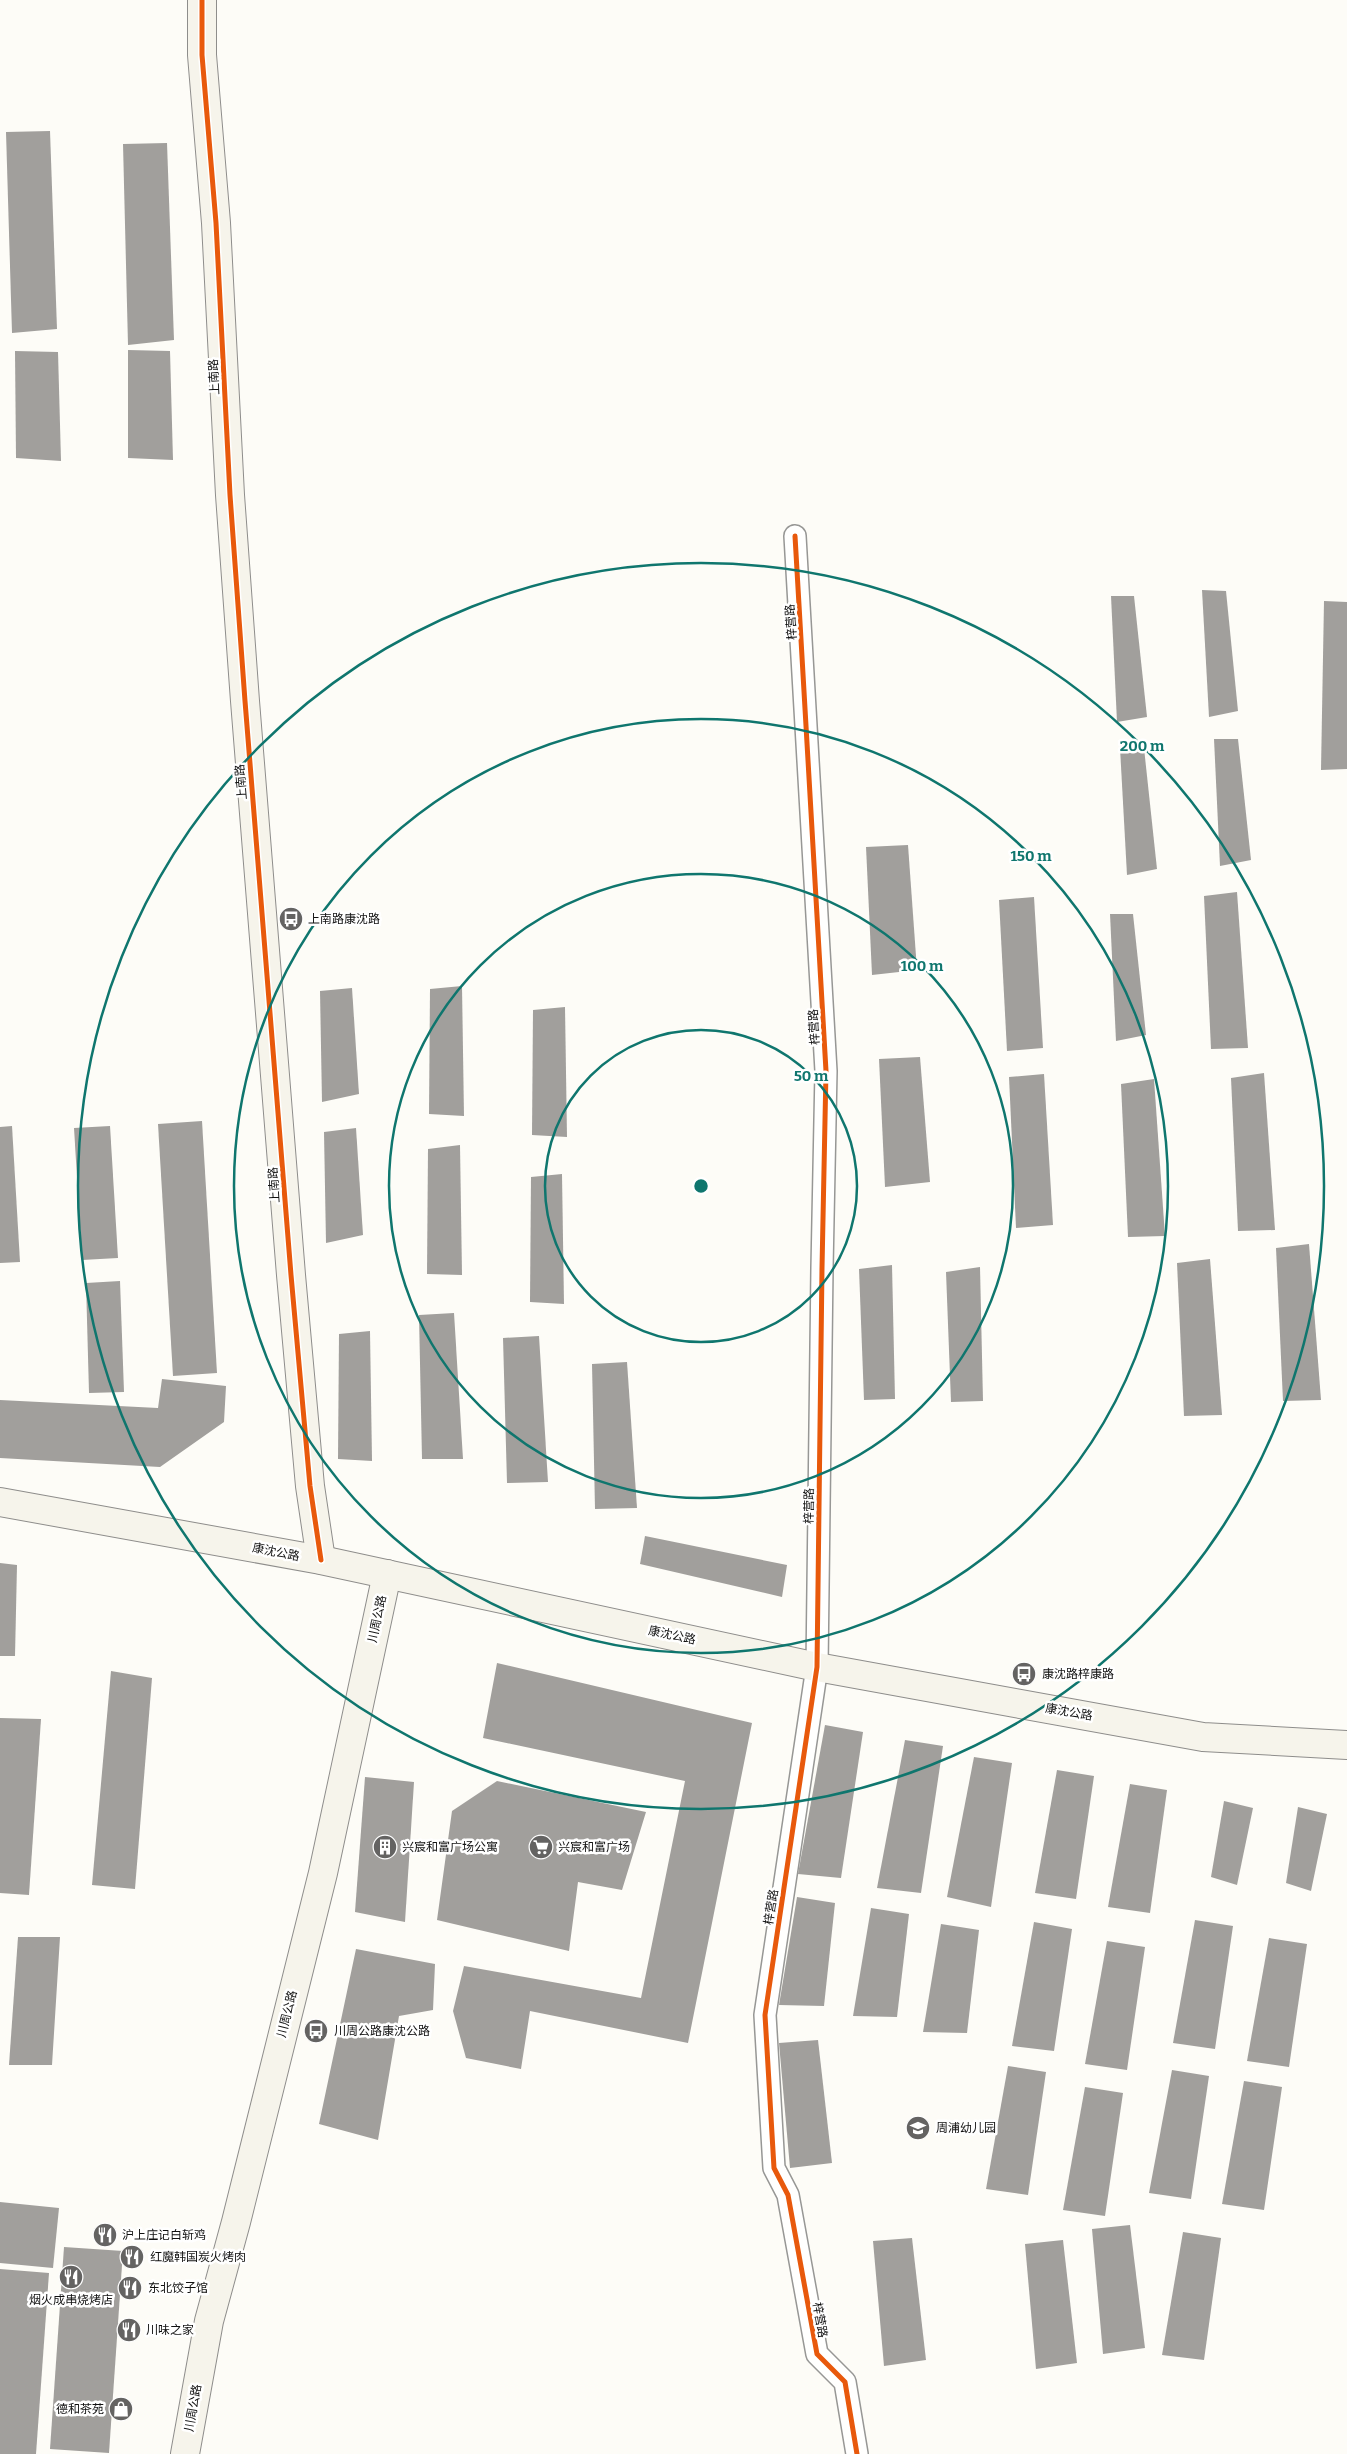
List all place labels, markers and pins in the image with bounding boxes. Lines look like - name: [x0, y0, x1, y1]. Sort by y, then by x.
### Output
- bus stop icon: 上南路康沈路: [278, 906, 304, 932]
- place label: 上南路康沈路: [308, 912, 380, 926]
- centre of rings: [692, 1177, 710, 1195]
- bus stop icon: 康沈路梓康路: [1011, 1661, 1037, 1687]
- place label: 康沈路梓康路: [1042, 1667, 1114, 1681]
- building icon: 兴宸和富广场公寓: [372, 1834, 398, 1860]
- supermarket icon: 兴宸和富广场: [528, 1834, 554, 1860]
- place label: 兴宸和富广场公寓: [402, 1840, 498, 1854]
- place label: 兴宸和富广场: [558, 1840, 630, 1854]
- bus stop icon: 川周公路康沈公路: [303, 2018, 329, 2044]
- place label: 川周公路康沈公路: [334, 2024, 430, 2038]
- school or university icon: 周浦幼儿园: [905, 2115, 931, 2141]
- place label: 周浦幼儿园: [936, 2121, 996, 2135]
- restaurant icon: 沪上庄记白斩鸡: [92, 2222, 118, 2248]
- place label: 沪上庄记白斩鸡: [122, 2228, 206, 2242]
- restaurant icon: 红魔韩国炭火烤肉: [119, 2244, 145, 2270]
- place label: 红魔韩国炭火烤肉: [150, 2250, 246, 2264]
- restaurant icon: 烟火成串烧烤店: [58, 2264, 84, 2290]
- restaurant icon: 东北饺子馆: [117, 2275, 143, 2301]
- place label: 东北饺子馆: [148, 2281, 208, 2295]
- place label: 烟火成串烧烤店: [29, 2293, 113, 2307]
- restaurant icon: 川味之家: [116, 2317, 142, 2343]
- place label: 川味之家: [146, 2323, 194, 2337]
- shop icon: 德和茶苑: [108, 2396, 134, 2422]
- place label: 德和茶苑: [56, 2402, 104, 2416]

